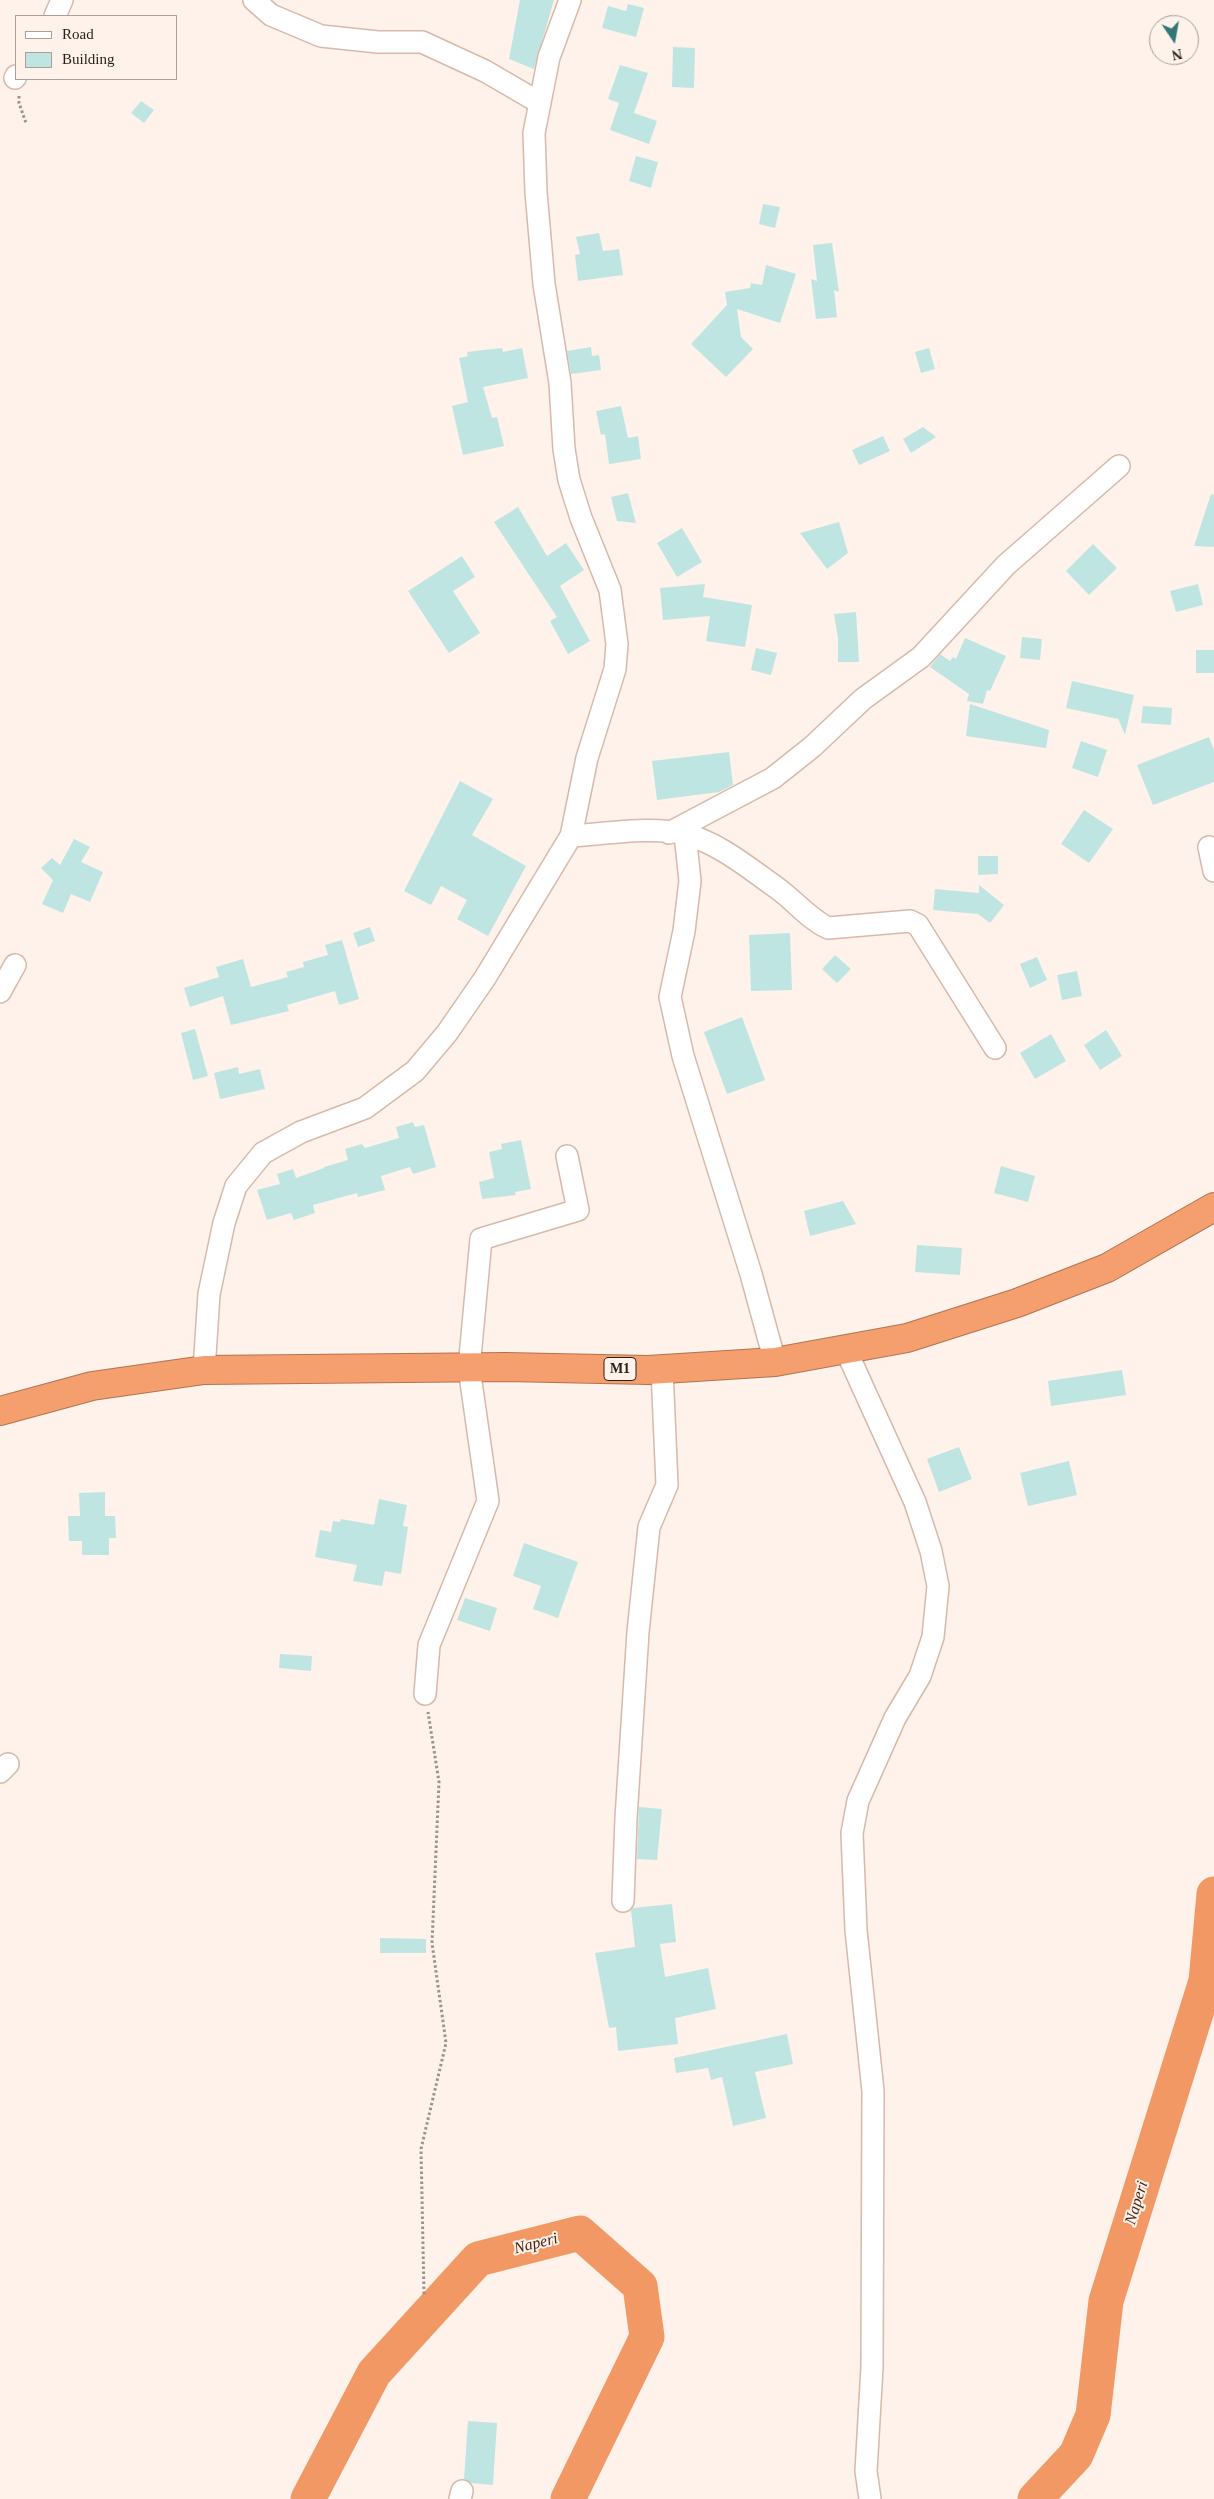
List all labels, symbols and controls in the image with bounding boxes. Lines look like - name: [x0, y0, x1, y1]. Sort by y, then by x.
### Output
- legend: [15, 15, 178, 80]
- north arrow: [1149, 15, 1199, 65]
- text: Road: [62, 26, 94, 42]
- text: N: [1171, 46, 1184, 63]
- text: Building: [62, 51, 115, 67]
- road number: M1: [604, 1358, 636, 1380]
- water label: Naperi: [1121, 2179, 1153, 2227]
- water label: Naperi: [512, 2229, 560, 2259]

